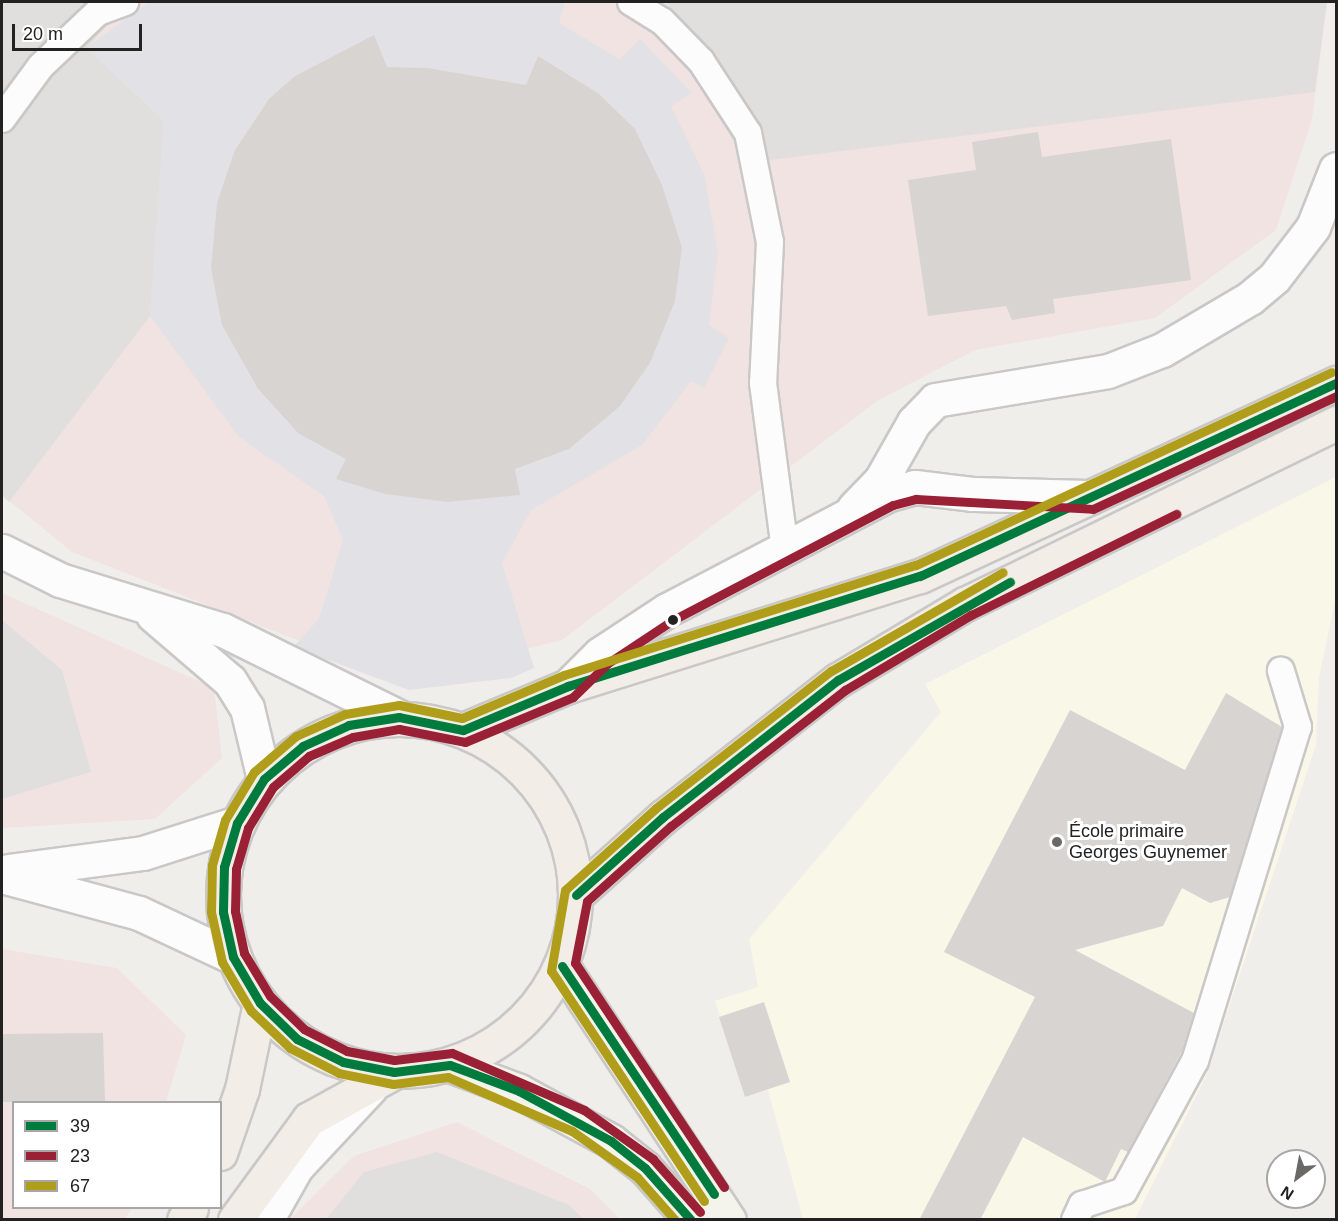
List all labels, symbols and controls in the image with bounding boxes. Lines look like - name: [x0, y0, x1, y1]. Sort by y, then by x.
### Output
- scale bar: [15, 12, 146, 50]
- text: 20 m: [23, 24, 63, 44]
- unlabelled marker: [667, 614, 679, 626]
- place label: École primaire Georges Guynemer: [1069, 821, 1227, 864]
- marker: École primaire Georges Guynemer: [1050, 835, 1064, 849]
- legend: [12, 1101, 222, 1209]
- text: 39: [70, 1116, 90, 1136]
- text: 23: [70, 1146, 90, 1166]
- north arrow: [1266, 1149, 1326, 1209]
- text: 67: [70, 1176, 90, 1196]
- text: N: [1278, 1183, 1297, 1203]

